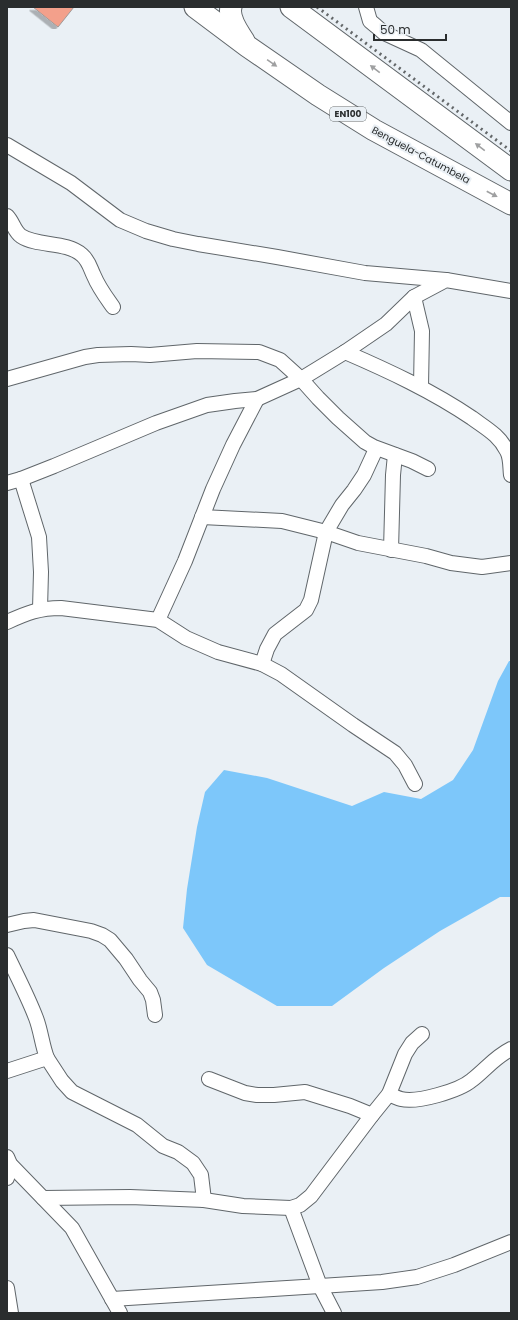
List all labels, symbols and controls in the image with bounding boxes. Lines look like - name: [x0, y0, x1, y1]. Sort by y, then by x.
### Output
- scale bar: [374, 16, 446, 42]
- text: 50 m: [380, 21, 411, 38]
- one-way arrow: [267, 59, 277, 67]
- one-way arrow: [370, 65, 381, 73]
- road number: EN100: [330, 107, 366, 121]
- street label: Benguela-Catumbela: [369, 123, 473, 187]
- one-way arrow: [474, 143, 485, 151]
- one-way arrow: [486, 190, 498, 197]

